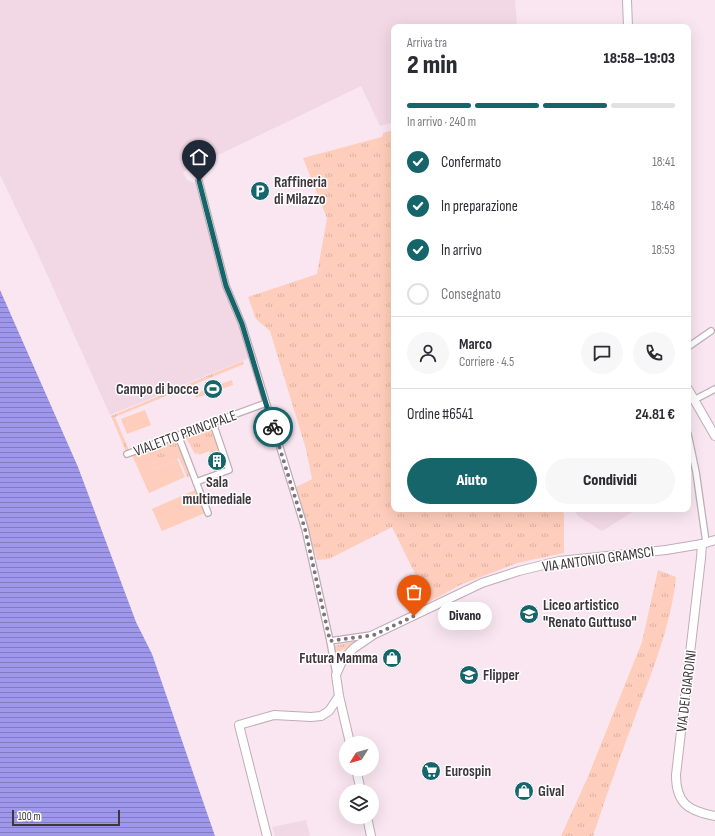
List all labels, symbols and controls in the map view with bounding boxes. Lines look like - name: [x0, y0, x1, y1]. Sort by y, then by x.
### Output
- text: Arriva tra: [407, 35, 447, 51]
- text: 18:58–19:03: [604, 49, 675, 68]
- text: 2 min: [407, 50, 457, 81]
- text: In arrivo · 240 m: [407, 114, 476, 130]
- pin: [182, 140, 216, 181]
- icon: home: [188, 146, 210, 168]
- icon: check: [407, 151, 429, 173]
- text: Confermato: [441, 153, 501, 172]
- text: 18:41: [652, 154, 675, 170]
- place label: Raffineria di Milazzo: [274, 173, 327, 209]
- parking icon: Raffineria di Milazzo: [249, 180, 271, 202]
- icon: check: [407, 195, 429, 217]
- text: In preparazione: [441, 197, 518, 216]
- text: 18:48: [651, 198, 675, 214]
- icon: check: [407, 239, 429, 261]
- text: In arrivo: [441, 241, 482, 260]
- text: 18:53: [652, 242, 675, 258]
- text: Consegnato: [441, 285, 501, 304]
- button: person: [407, 332, 449, 374]
- button: chat: [581, 332, 623, 374]
- button: phone: [633, 332, 675, 374]
- text: Marco: [459, 335, 492, 354]
- text: Corriere · 4.5: [459, 354, 514, 370]
- sports icon: Campo di bocce: [202, 378, 224, 400]
- place label: Campo di bocce: [116, 380, 199, 399]
- text: Ordine #6541: [407, 405, 473, 424]
- text: 24.81 €: [635, 405, 675, 424]
- street label: VIALETTO PRINCIPALE: [131, 406, 239, 461]
- courier: [253, 407, 293, 447]
- icon: bike: [262, 416, 284, 438]
- building icon: Sala multimediale: [206, 450, 228, 472]
- button: Aiuto: [407, 458, 537, 504]
- button: Condividi: [545, 458, 675, 504]
- place label: Sala multimediale: [182, 473, 252, 509]
- street label: VIA ANTONIO GRAMSCI: [541, 542, 655, 577]
- pin: [397, 575, 431, 616]
- icon: bag: [403, 581, 425, 603]
- place label: Liceo artistico "Renato Guttuso": [543, 596, 637, 632]
- callout: Divano: [438, 602, 492, 630]
- school or university icon: Liceo artistico "Renato Guttuso": [518, 603, 540, 625]
- text: Divano: [449, 608, 481, 624]
- shop icon: Futura Mamma: [381, 647, 403, 669]
- place label: Futura Mamma: [299, 649, 378, 668]
- street label: VIA DEI GIARDINI: [672, 649, 701, 733]
- school or university icon: Flipper: [458, 664, 480, 686]
- place label: Flipper: [483, 666, 520, 685]
- north arrow: [339, 736, 379, 776]
- map controls: [339, 736, 379, 824]
- supermarket icon: Eurospin: [420, 760, 442, 782]
- place label: Eurospin: [445, 762, 491, 781]
- shop icon: Gival: [513, 780, 535, 802]
- place label: Gival: [538, 782, 564, 801]
- button: layers: [339, 784, 379, 824]
- scale bar: [12, 808, 120, 827]
- text: 100 m: [18, 810, 40, 823]

